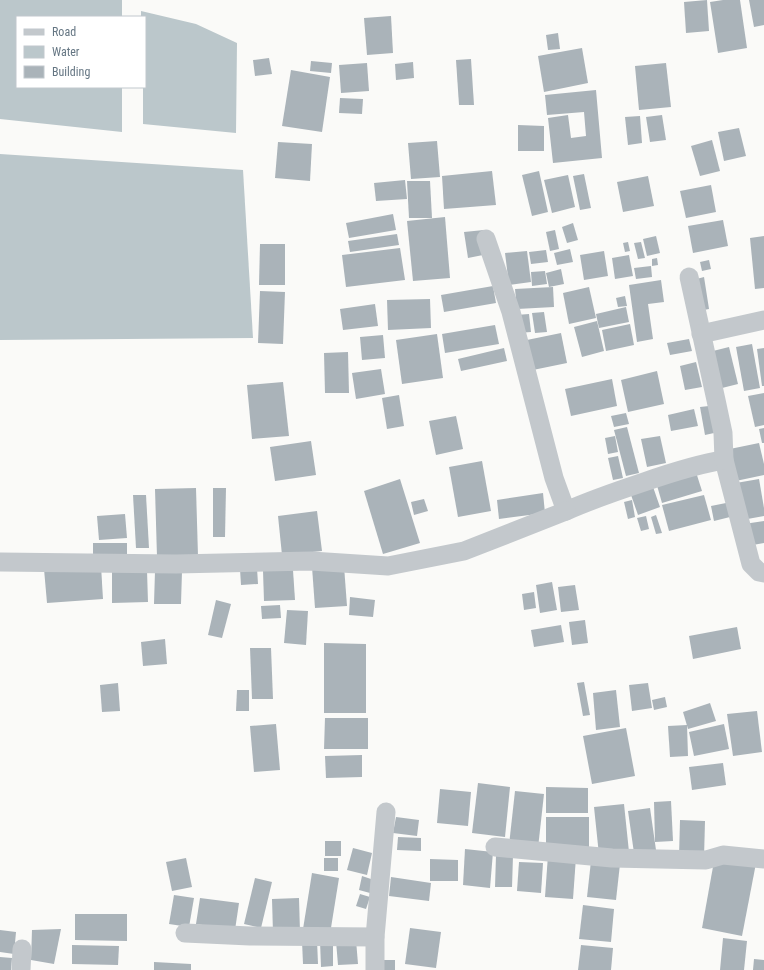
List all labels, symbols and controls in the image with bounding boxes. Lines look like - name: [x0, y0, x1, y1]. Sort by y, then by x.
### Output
- legend: [16, 16, 146, 88]
- text: Road: [52, 25, 76, 39]
- text: Water: [52, 45, 80, 59]
- text: Building: [52, 65, 90, 79]

